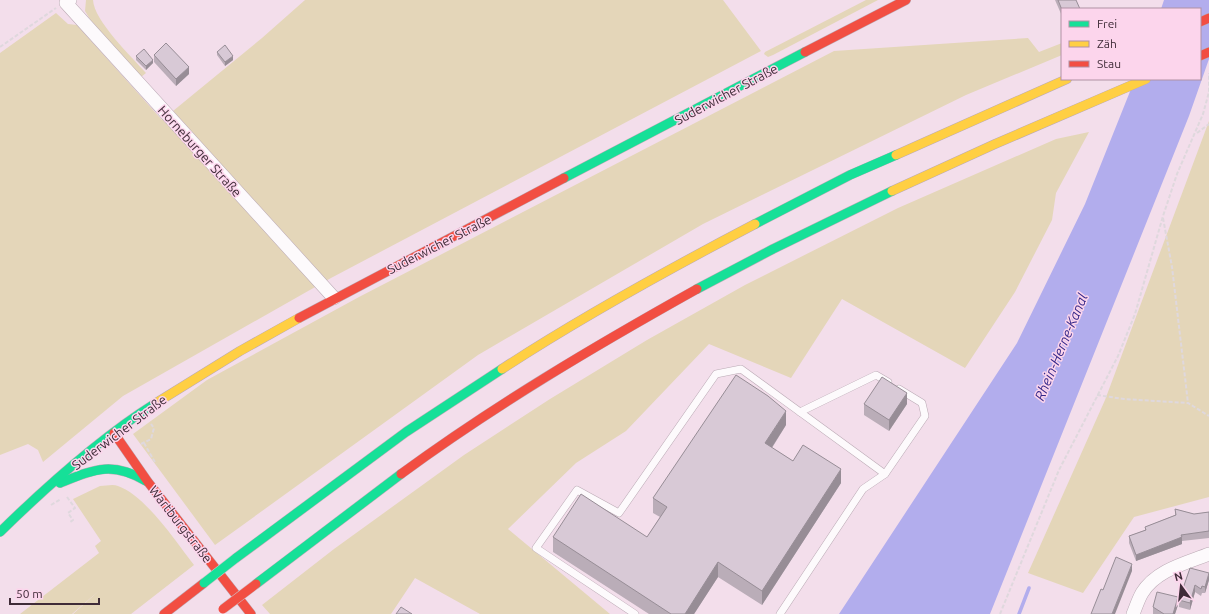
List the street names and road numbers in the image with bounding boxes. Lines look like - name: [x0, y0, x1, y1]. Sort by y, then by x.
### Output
- street label: Suderwicher Straße: [672, 61, 780, 127]
- street label: Horneburger Straße: [156, 103, 244, 199]
- street label: Suderwicher Straße: [385, 212, 493, 276]
- street label: Suderwicher Straße: [69, 392, 169, 472]
- street label: Wartburgstraße: [147, 483, 215, 565]

